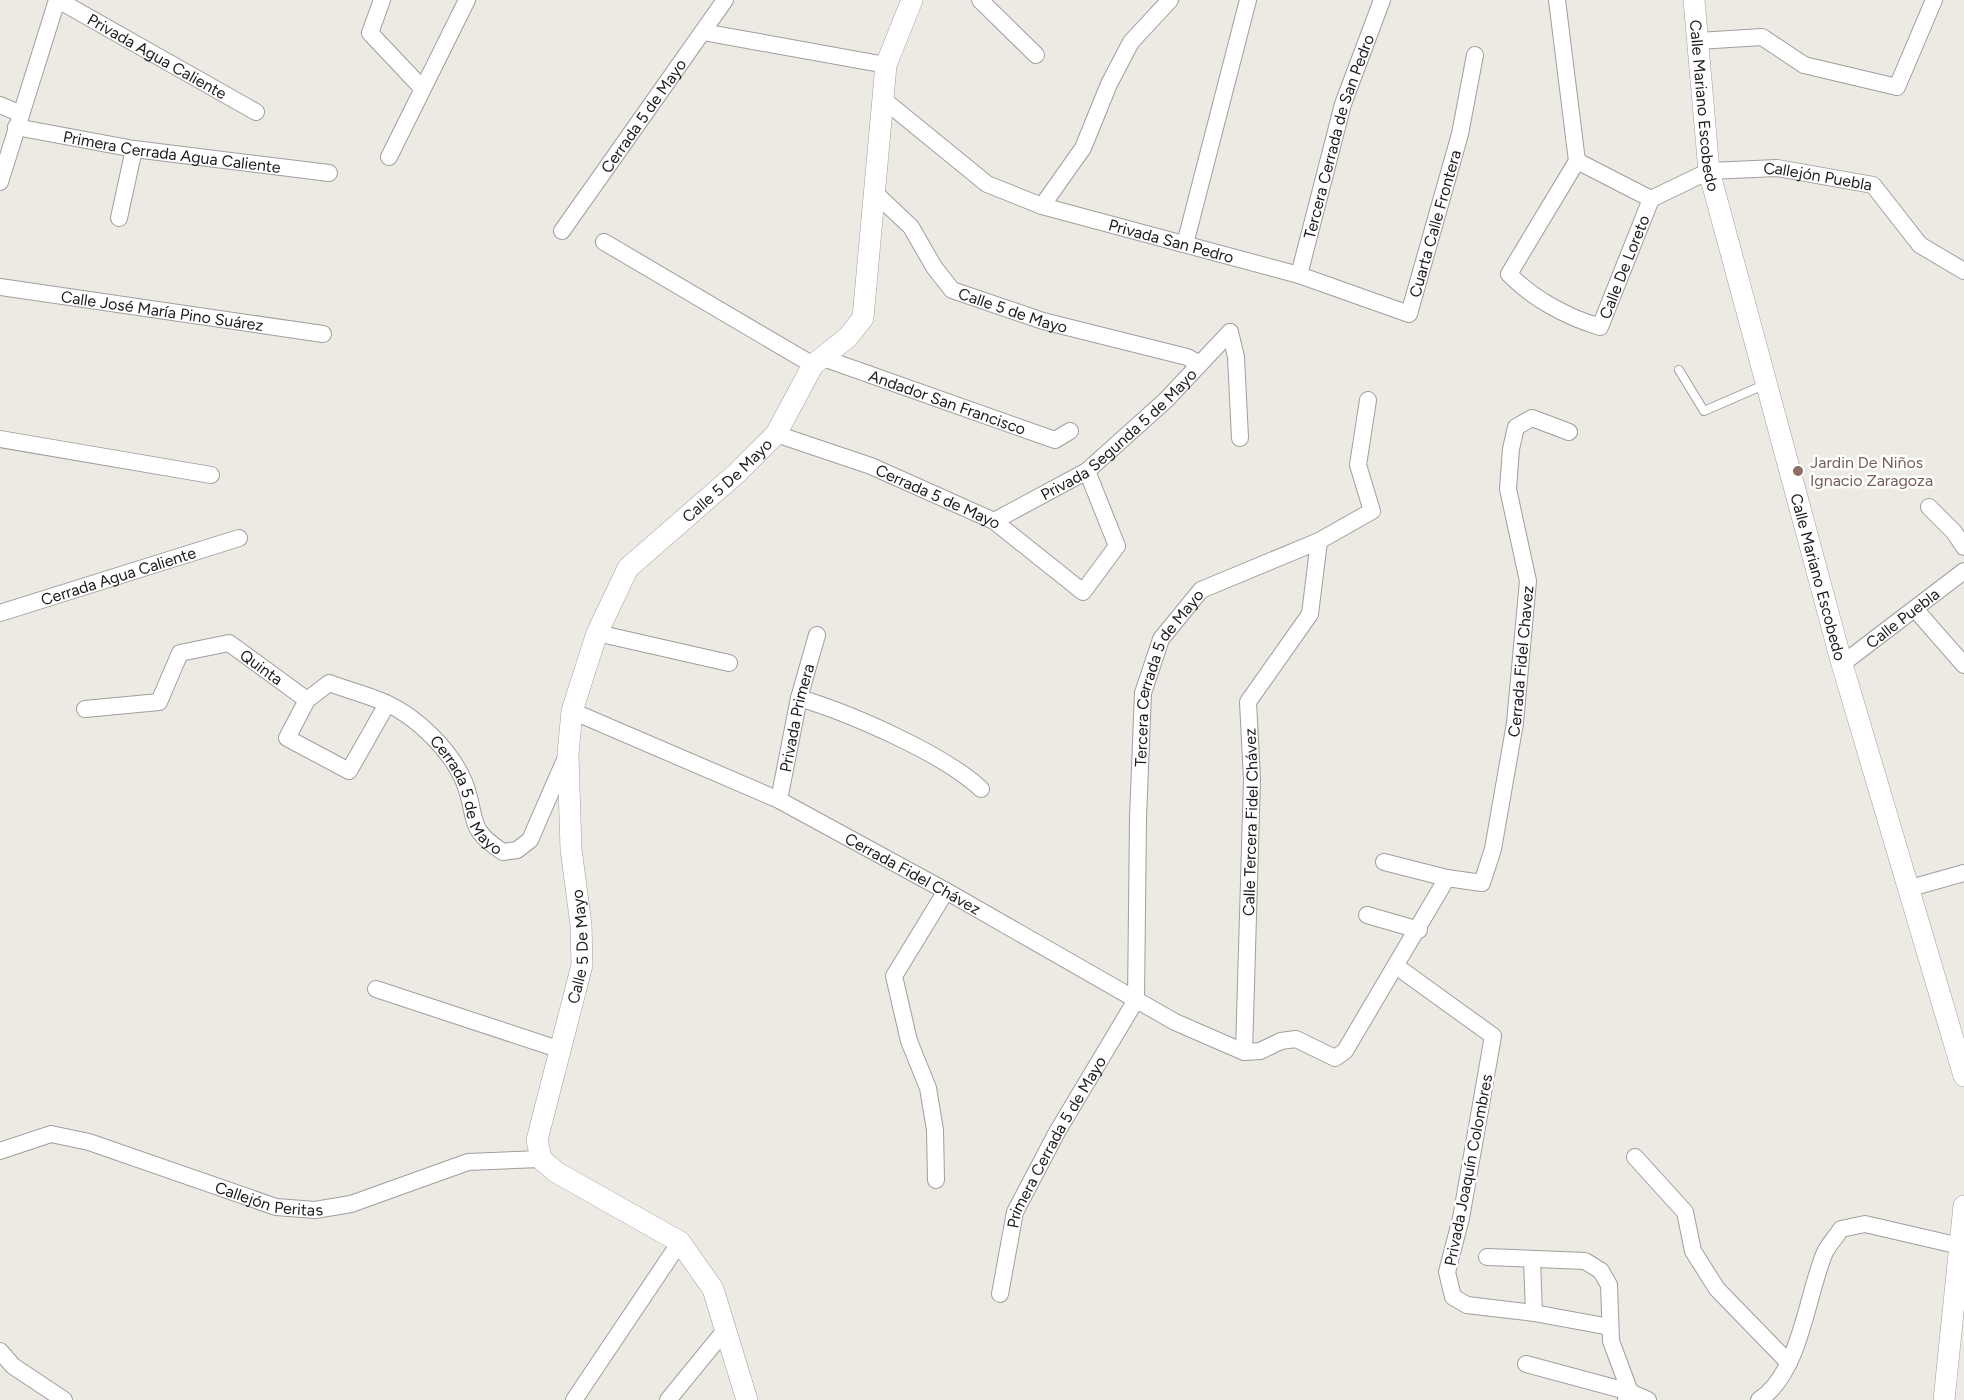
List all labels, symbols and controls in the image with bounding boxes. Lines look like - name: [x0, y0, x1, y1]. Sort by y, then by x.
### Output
- street label: Privada Agua Caliente: [84, 10, 230, 104]
- street label: Calle Mariano Escobedo: [1686, 19, 1723, 193]
- street label: Tercera Cerrada de San Pedro: [1300, 32, 1378, 241]
- street label: Cerrada 5 de Mayo: [597, 55, 690, 177]
- street label: Primera Cerrada Agua Caliente: [61, 127, 282, 177]
- street label: Cuarta Calle Frontera: [1405, 148, 1465, 299]
- street label: Callejón Puebla: [1763, 159, 1874, 195]
- street label: Calle De Loreto: [1595, 212, 1654, 322]
- street label: Privada San Pedro: [1106, 215, 1236, 267]
- street label: Calle 5 de Mayo: [956, 284, 1070, 337]
- street label: Calle José María Pino Suárez: [60, 287, 265, 335]
- street label: Privada Segunda 5 de Mayo: [1037, 365, 1201, 504]
- street label: Andador San Francisco: [866, 366, 1028, 439]
- street label: Calle 5 De Mayo: [678, 434, 776, 527]
- place label: Jardin De Niños Ignacio Zaragoza: [1810, 453, 1933, 490]
- street label: Cerrada 5 de Mayo: [873, 460, 1005, 533]
- marker: Jardin De Niños Ignacio Zaragoza: [1791, 464, 1805, 478]
- street label: Calle Mariano Escobedo: [1786, 491, 1850, 663]
- street label: Cerrada Agua Caliente: [39, 543, 199, 610]
- street label: Calle Puebla: [1862, 584, 1943, 652]
- street label: Cerrada Fidel Chavez: [1504, 585, 1538, 739]
- street label: Tercera Cerrada 5 de Mayo: [1131, 586, 1208, 767]
- street label: Quinta: [236, 645, 286, 689]
- street label: Privada Primera: [776, 662, 818, 774]
- street label: Calle Tercera Fidel Chávez: [1239, 728, 1262, 916]
- street label: Cerrada 5 de Mayo: [426, 731, 506, 859]
- street label: Cerrada Fidel Chávez: [841, 829, 984, 919]
- street label: Calle 5 De Mayo: [563, 888, 592, 1006]
- street label: Primera Cerrada 5 de Mayo: [1003, 1053, 1110, 1230]
- street label: Privada Joaquín Colombres: [1441, 1073, 1496, 1268]
- street label: Callejón Peritas: [212, 1178, 324, 1220]

